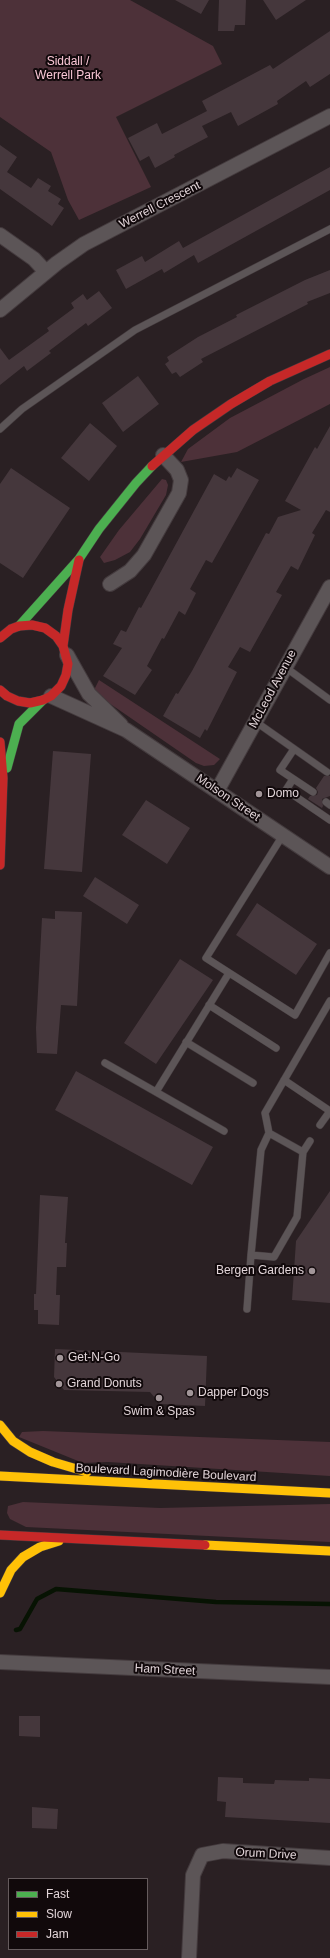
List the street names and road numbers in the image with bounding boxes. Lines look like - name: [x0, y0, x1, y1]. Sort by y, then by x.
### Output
- street label: Werrell Crescent: [117, 178, 203, 232]
- street label: McLeod Avenue: [246, 647, 300, 731]
- street label: Molson Street: [193, 771, 263, 825]
- street label: Boulevard Lagimodière Boulevard: [75, 1461, 257, 1485]
- street label: Ham Street: [134, 1661, 196, 1679]
- street label: Orum Drive: [235, 1845, 297, 1863]

